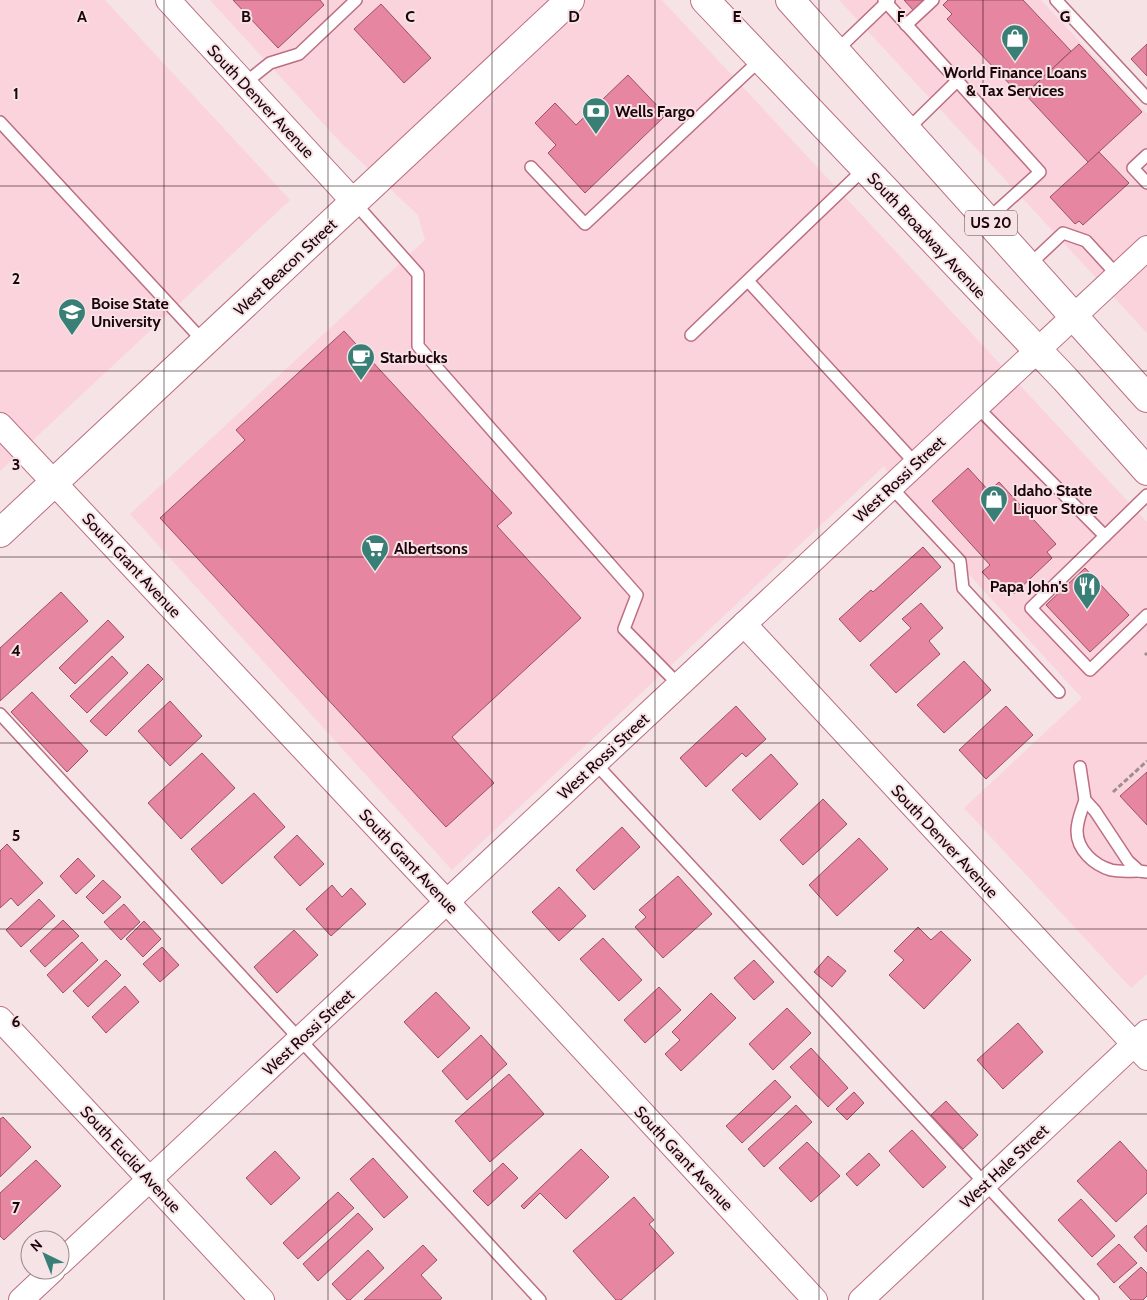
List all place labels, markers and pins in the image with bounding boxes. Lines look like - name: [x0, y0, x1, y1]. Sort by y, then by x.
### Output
- shop icon: World Finance Loans & Tax Services: [1000, 23, 1030, 62]
- place label: World Finance Loans & Tax Services: [943, 63, 1087, 100]
- bank icon: Wells Fargo: [581, 96, 611, 135]
- place label: Wells Fargo: [615, 102, 695, 121]
- place label: Boise State University: [91, 294, 169, 331]
- school or university icon: Boise State University: [57, 297, 87, 336]
- cafe icon: Starbucks: [346, 342, 376, 381]
- place label: Starbucks: [380, 348, 448, 367]
- place label: Idaho State Liquor Store: [1013, 481, 1098, 518]
- shop icon: Idaho State Liquor Store: [979, 484, 1009, 523]
- supermarket icon: Albertsons: [360, 533, 390, 572]
- place label: Albertsons: [394, 539, 468, 558]
- restaurant icon: Papa John's: [1072, 571, 1102, 610]
- place label: Papa John's: [990, 577, 1068, 596]

